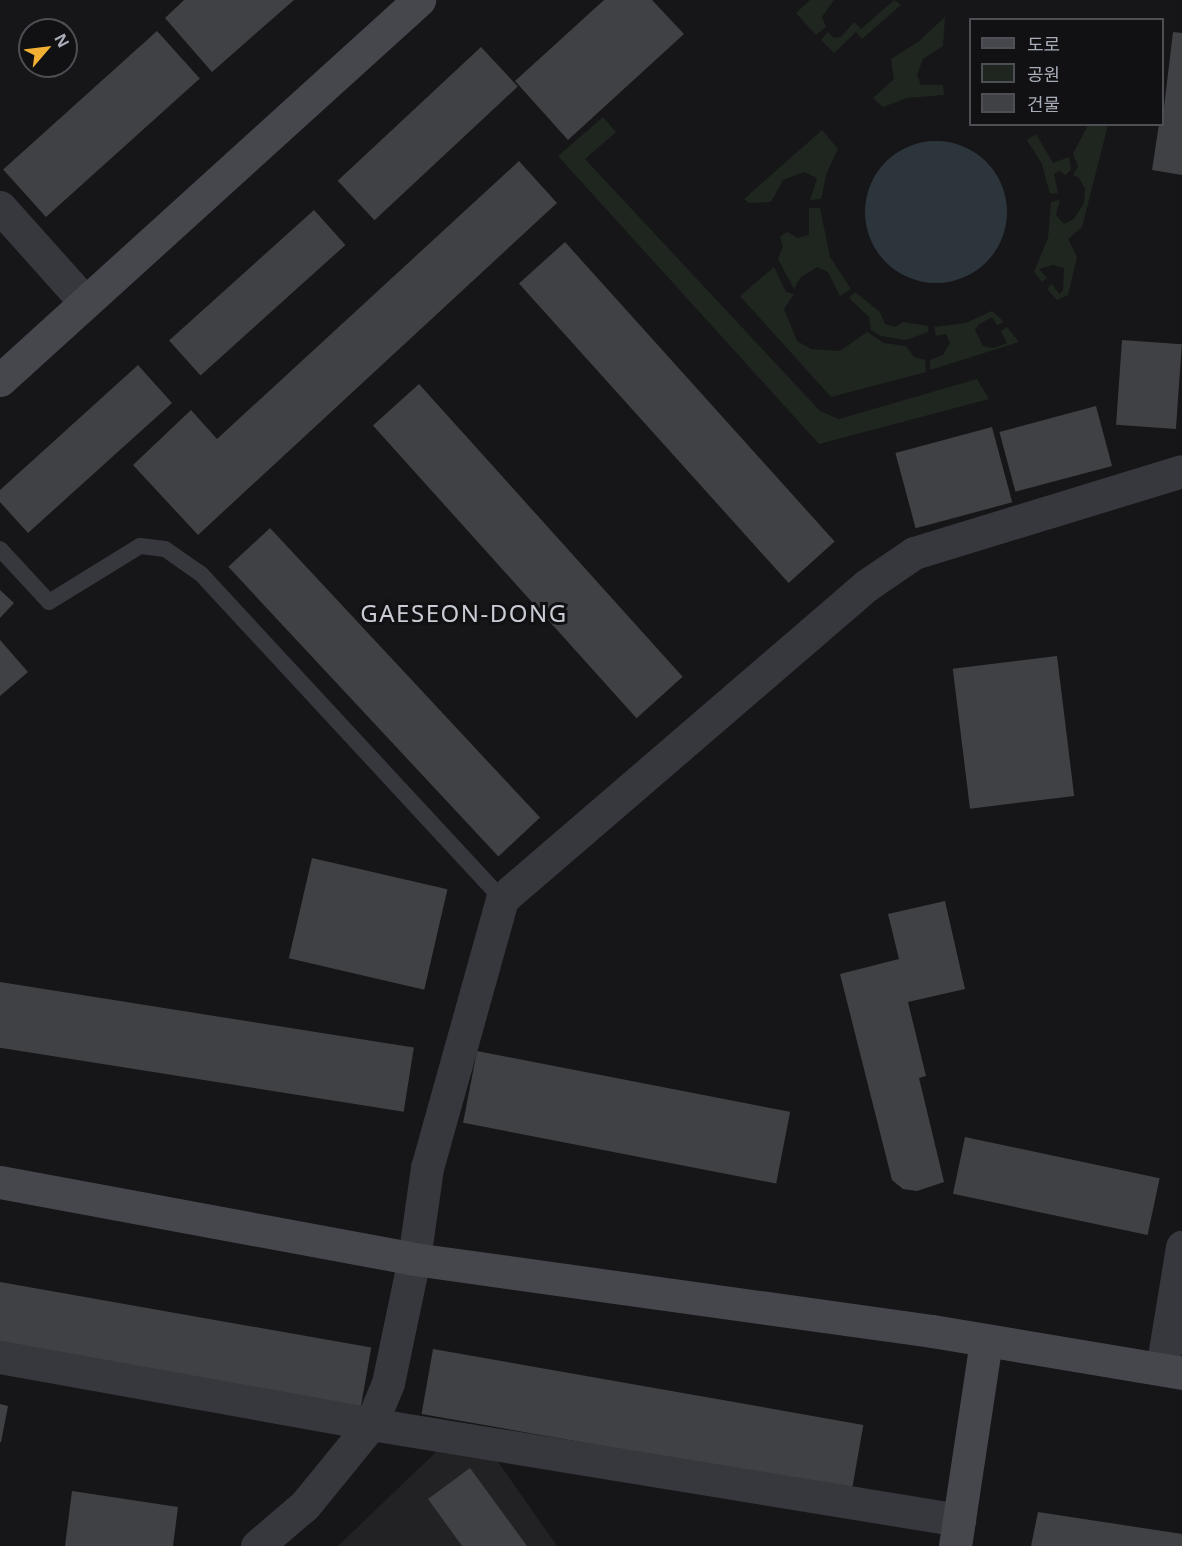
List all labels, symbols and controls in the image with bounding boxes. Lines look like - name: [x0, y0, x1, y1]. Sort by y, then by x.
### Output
- north arrow: [18, 18, 78, 78]
- legend: [969, 18, 1164, 126]
- text: N: [49, 30, 75, 51]
- text: 도로: [1027, 32, 1060, 56]
- text: 공원: [1027, 62, 1060, 86]
- text: 건물: [1027, 92, 1060, 116]
- district label: GAESEON-DONG: [360, 599, 568, 627]

